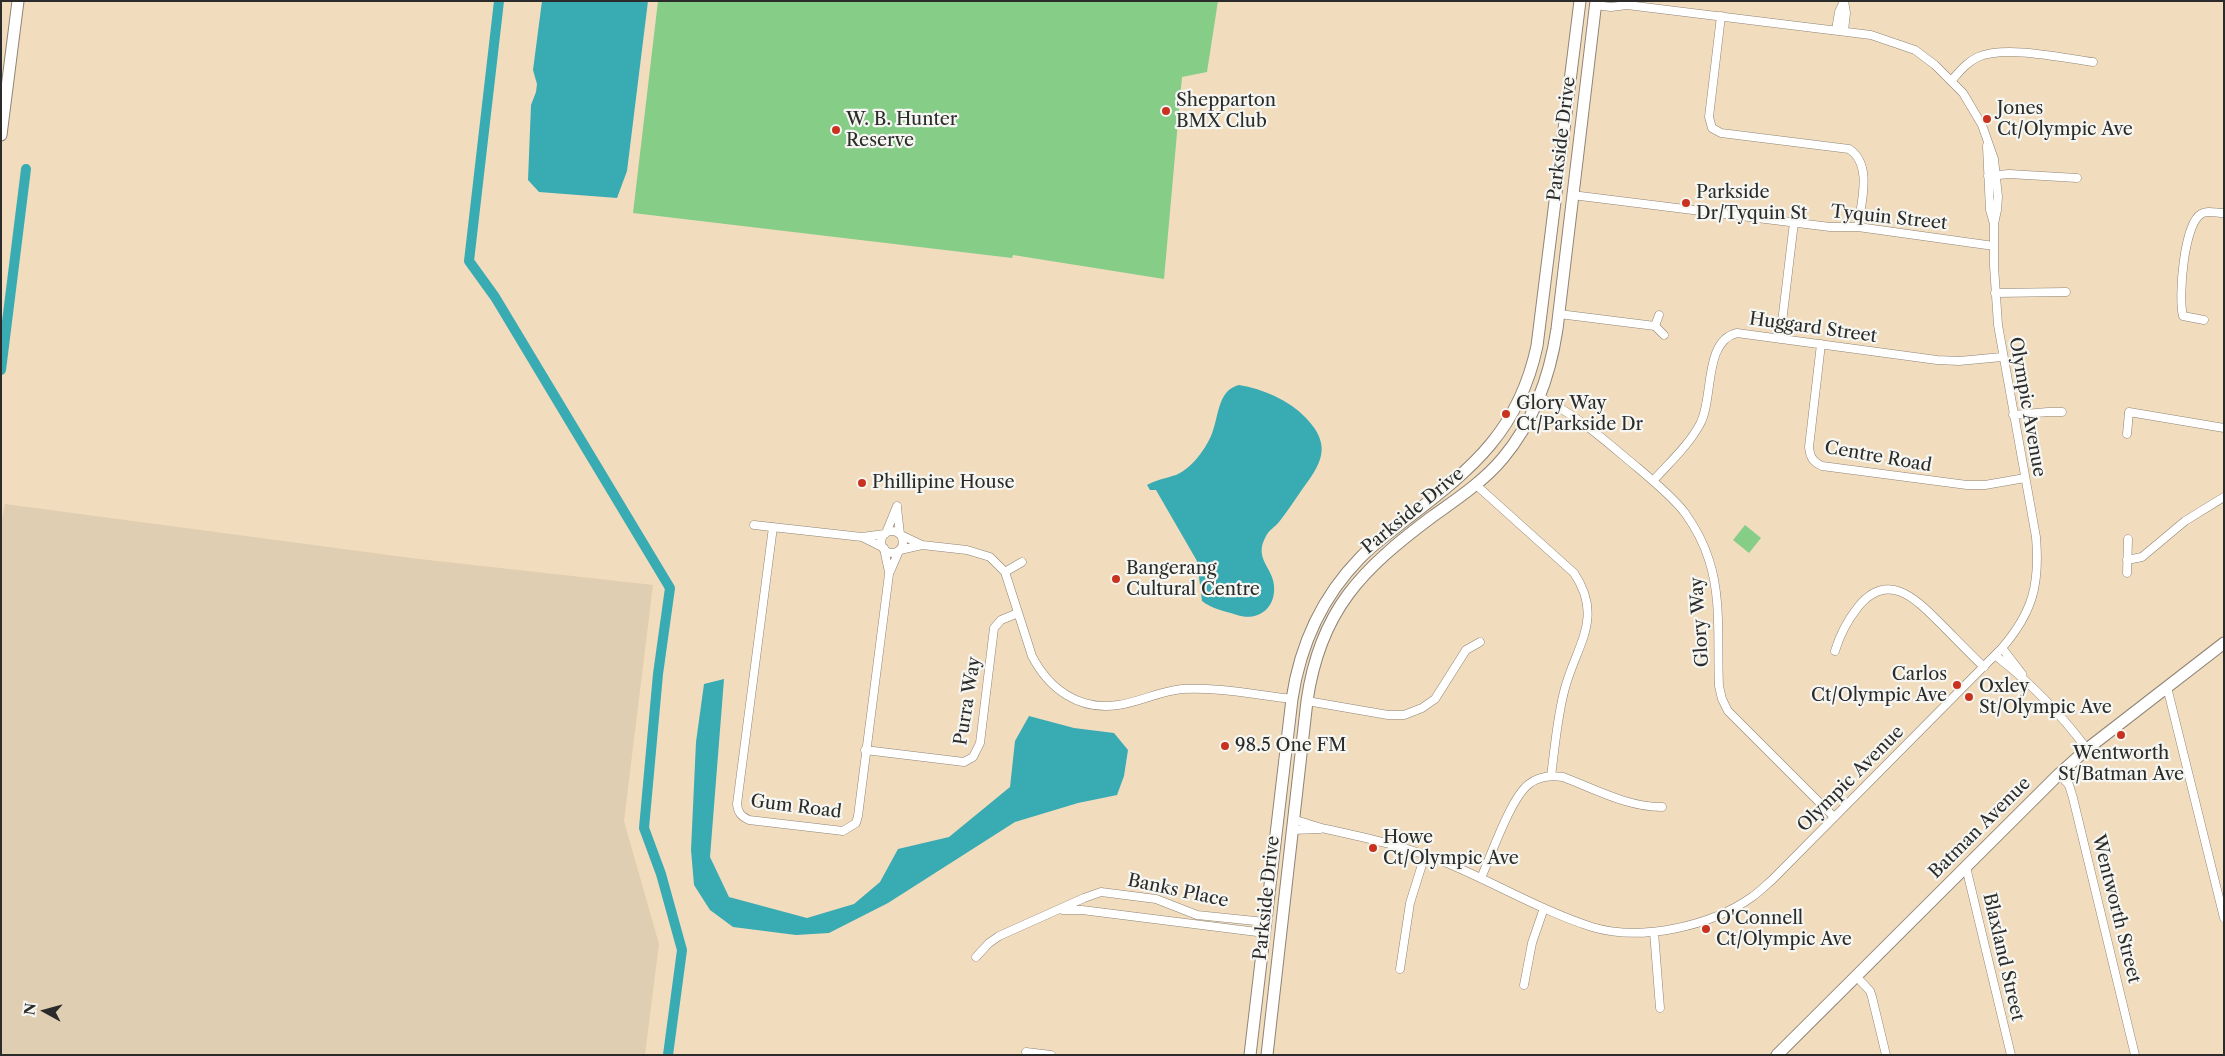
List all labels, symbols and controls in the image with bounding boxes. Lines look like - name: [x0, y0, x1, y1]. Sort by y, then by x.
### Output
- street label: Parkside Drive: [1544, 76, 1580, 202]
- place label: Shepparton BMX Club: [1176, 90, 1276, 132]
- place label: Jones Ct/Olympic Ave: [1997, 98, 2133, 140]
- marker: Shepparton BMX Club: [1160, 105, 1172, 117]
- place label: W. B. Hunter Reserve: [846, 109, 957, 152]
- marker: Jones Ct/Olympic Ave: [1981, 113, 1993, 125]
- marker: W. B. Hunter Reserve: [830, 124, 842, 136]
- place label: Parkside Dr/Tyquin St: [1696, 182, 1807, 224]
- marker: Parkside Dr/Tyquin St: [1680, 197, 1692, 209]
- street label: Tyquin Street: [1830, 201, 1948, 235]
- street label: Huggard Street: [1748, 308, 1878, 348]
- street label: Olympic Avenue: [2004, 335, 2050, 479]
- place label: Glory Way Ct/Parkside Dr: [1516, 393, 1643, 436]
- marker: Glory Way Ct/Parkside Dr: [1500, 408, 1512, 420]
- street label: Centre Road: [1823, 437, 1933, 477]
- street label: Parkside Drive: [1358, 463, 1468, 559]
- place label: Phillipine House: [872, 472, 1015, 494]
- marker: Phillipine House: [856, 477, 868, 489]
- place label: Bangerang Cultural Centre: [1126, 558, 1260, 600]
- marker: Bangerang Cultural Centre: [1110, 573, 1122, 585]
- street label: Glory Way: [1686, 576, 1714, 668]
- street label: Purra Way: [950, 655, 986, 747]
- place label: Carlos Ct/Olympic Ave: [1811, 664, 1947, 706]
- place label: Oxley St/Olympic Ave: [1979, 676, 2112, 719]
- marker: Carlos Ct/Olympic Ave: [1951, 679, 1963, 691]
- marker: Oxley St/Olympic Ave: [1963, 691, 1975, 703]
- street label: Olympic Avenue: [1793, 721, 1909, 837]
- marker: Wentworth St/Batman Ave: [2115, 729, 2127, 741]
- place label: 98.5 One FM: [1235, 735, 1346, 757]
- marker: 98.5 One FM: [1219, 740, 1231, 752]
- place label: Wentworth St/Batman Ave: [2058, 743, 2184, 786]
- street label: Batman Avenue: [1925, 773, 2035, 883]
- street label: Gum Road: [749, 791, 843, 823]
- place label: Howe Ct/Olympic Ave: [1383, 827, 1519, 870]
- street label: Wentworth Street: [2087, 832, 2145, 986]
- street label: Parkside Drive: [1250, 835, 1284, 961]
- marker: Howe Ct/Olympic Ave: [1367, 842, 1379, 854]
- street label: Banks Place: [1126, 870, 1230, 912]
- street label: Blaxland Street: [1978, 891, 2028, 1023]
- place label: O'Connell Ct/Olympic Ave: [1716, 908, 1852, 951]
- marker: O'Connell Ct/Olympic Ave: [1700, 923, 1712, 935]
- north arrow: [20, 986, 70, 1036]
- text: N: [20, 1002, 40, 1016]

